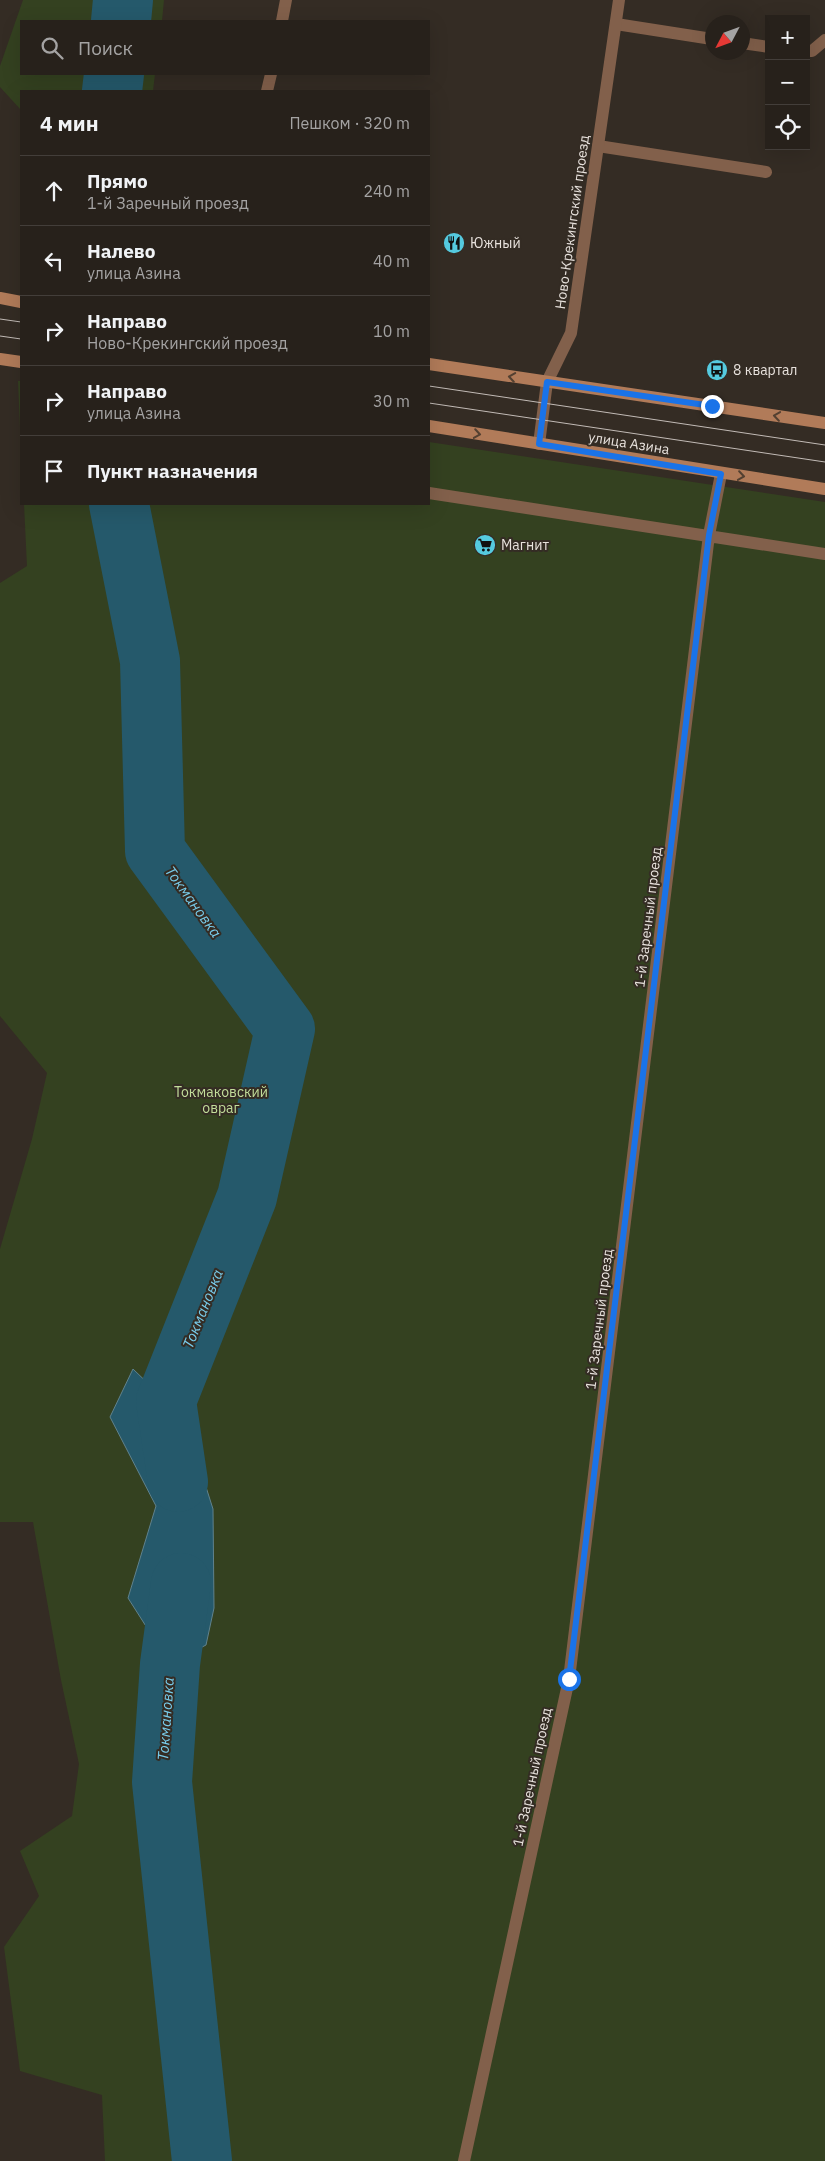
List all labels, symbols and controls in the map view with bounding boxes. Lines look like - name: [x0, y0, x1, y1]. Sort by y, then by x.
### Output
- north arrow: [705, 15, 750, 60]
- map controls: [765, 15, 810, 150]
- button: +: [765, 15, 810, 60]
- search box: [20, 20, 430, 75]
- icon: search: [38, 34, 66, 62]
- text: Поиск: [78, 36, 133, 60]
- button: −: [765, 60, 810, 105]
- button: locate: [765, 105, 810, 150]
- text: 4 мин: [40, 109, 99, 137]
- text: Пешком · 320 m: [289, 113, 410, 133]
- street label: Ново-Крекингский проезд: [551, 134, 593, 310]
- text: Прямо: [87, 169, 148, 193]
- icon: ahead: [40, 177, 68, 205]
- text: 240 m: [363, 181, 410, 201]
- text: 1-й Заречный проезд: [87, 193, 249, 213]
- restaurant icon: Южный: [442, 231, 466, 255]
- place label: Южный: [470, 234, 521, 252]
- text: Налево: [87, 239, 156, 263]
- icon: left: [40, 247, 68, 275]
- text: 40 m: [373, 251, 410, 271]
- text: улица Азина: [87, 263, 181, 283]
- text: Направо: [87, 309, 167, 333]
- icon: right: [40, 317, 68, 345]
- text: 10 m: [373, 321, 410, 341]
- text: Ново-Крекингский проезд: [87, 333, 288, 353]
- bus stop icon: 8 квартал: [705, 358, 729, 382]
- place label: 8 квартал: [733, 361, 798, 379]
- one-way arrow: [508, 372, 516, 382]
- text: Направо: [87, 379, 167, 403]
- icon: right: [40, 387, 68, 415]
- text: 30 m: [373, 391, 410, 411]
- route end: [701, 395, 724, 418]
- text: улица Азина: [87, 403, 181, 423]
- one-way arrow: [772, 411, 781, 421]
- one-way arrow: [472, 428, 481, 438]
- street label: улица Азина: [587, 428, 671, 458]
- icon: arrive: [40, 457, 68, 485]
- text: Пункт назначения: [87, 459, 258, 483]
- one-way arrow: [737, 471, 745, 481]
- supermarket icon: Магнит: [473, 533, 497, 557]
- place label: Магнит: [501, 536, 549, 554]
- street label: 1-й Заречный проезд: [630, 846, 666, 988]
- water label: Токмановка: [161, 862, 226, 941]
- park label: Токмаковский овраг: [174, 1083, 268, 1117]
- street label: 1-й Заречный проезд: [581, 1248, 617, 1390]
- water label: Токмановка: [178, 1266, 227, 1351]
- route start: [558, 1668, 581, 1691]
- water label: Токмановка: [153, 1676, 178, 1761]
- street label: 1-й Заречный проезд: [508, 1706, 556, 1848]

